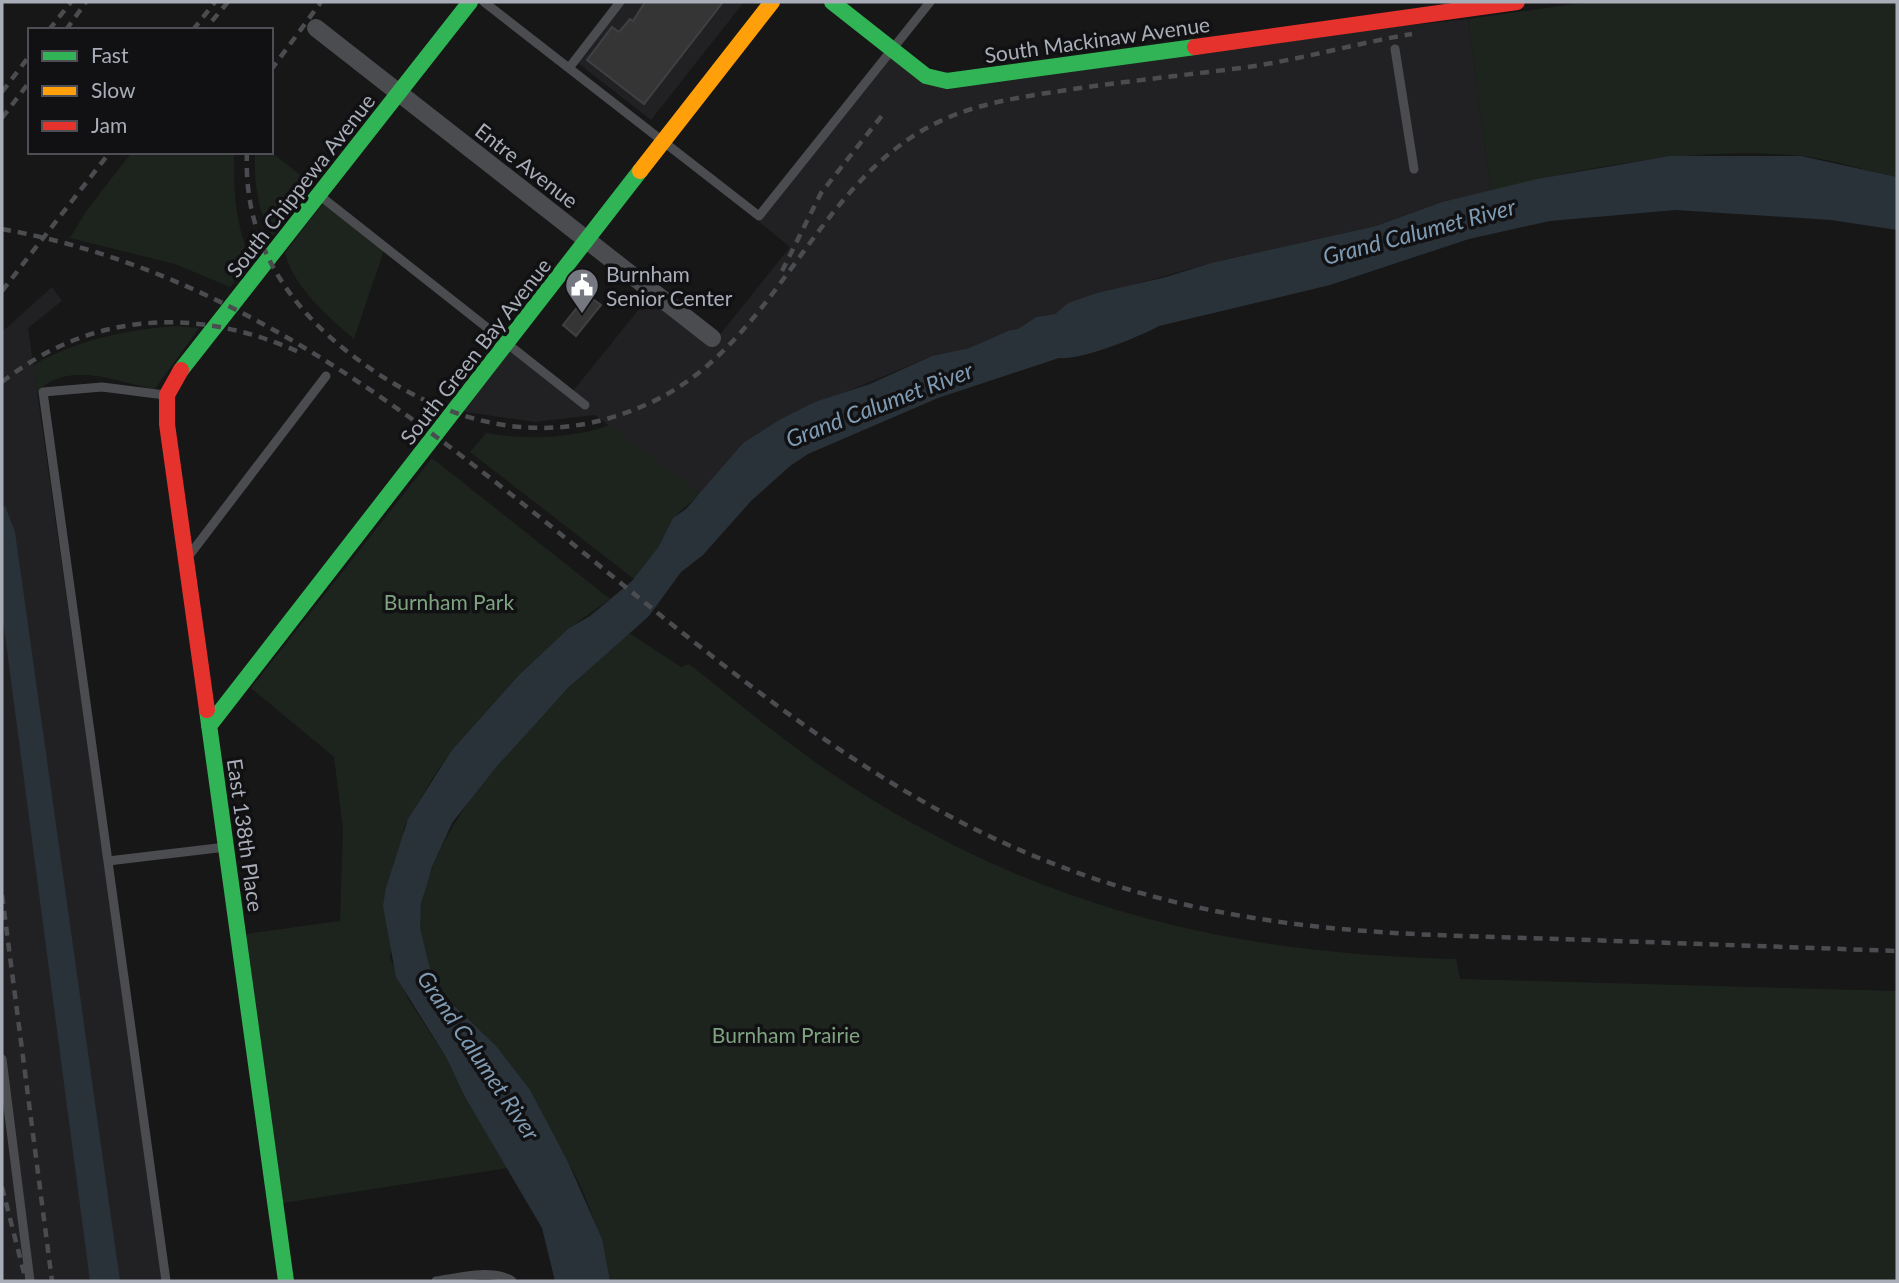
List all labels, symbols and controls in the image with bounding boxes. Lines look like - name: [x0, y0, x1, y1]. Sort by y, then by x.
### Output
- street label: South Mackinaw Avenue: [983, 11, 1211, 67]
- legend: [28, 28, 273, 154]
- text: Fast: [91, 42, 129, 67]
- text: Slow: [91, 77, 136, 102]
- street label: South Chippewa Avenue: [221, 88, 379, 282]
- text: Jam: [91, 112, 127, 137]
- street label: Entre Avenue: [471, 117, 583, 213]
- water label: Grand Calumet River: [1320, 192, 1519, 270]
- street label: South Green Bay Avenue: [395, 253, 555, 449]
- place label: Burnham Senior Center: [606, 261, 733, 310]
- public building icon: Burnham Senior Center: [563, 266, 601, 315]
- water label: Grand Calumet River: [781, 355, 978, 453]
- park label: Burnham Park: [384, 589, 514, 614]
- street label: East 138th Place: [223, 757, 269, 913]
- water label: Grand Calumet River: [412, 965, 547, 1146]
- park label: Burnham Prairie: [712, 1022, 860, 1047]

